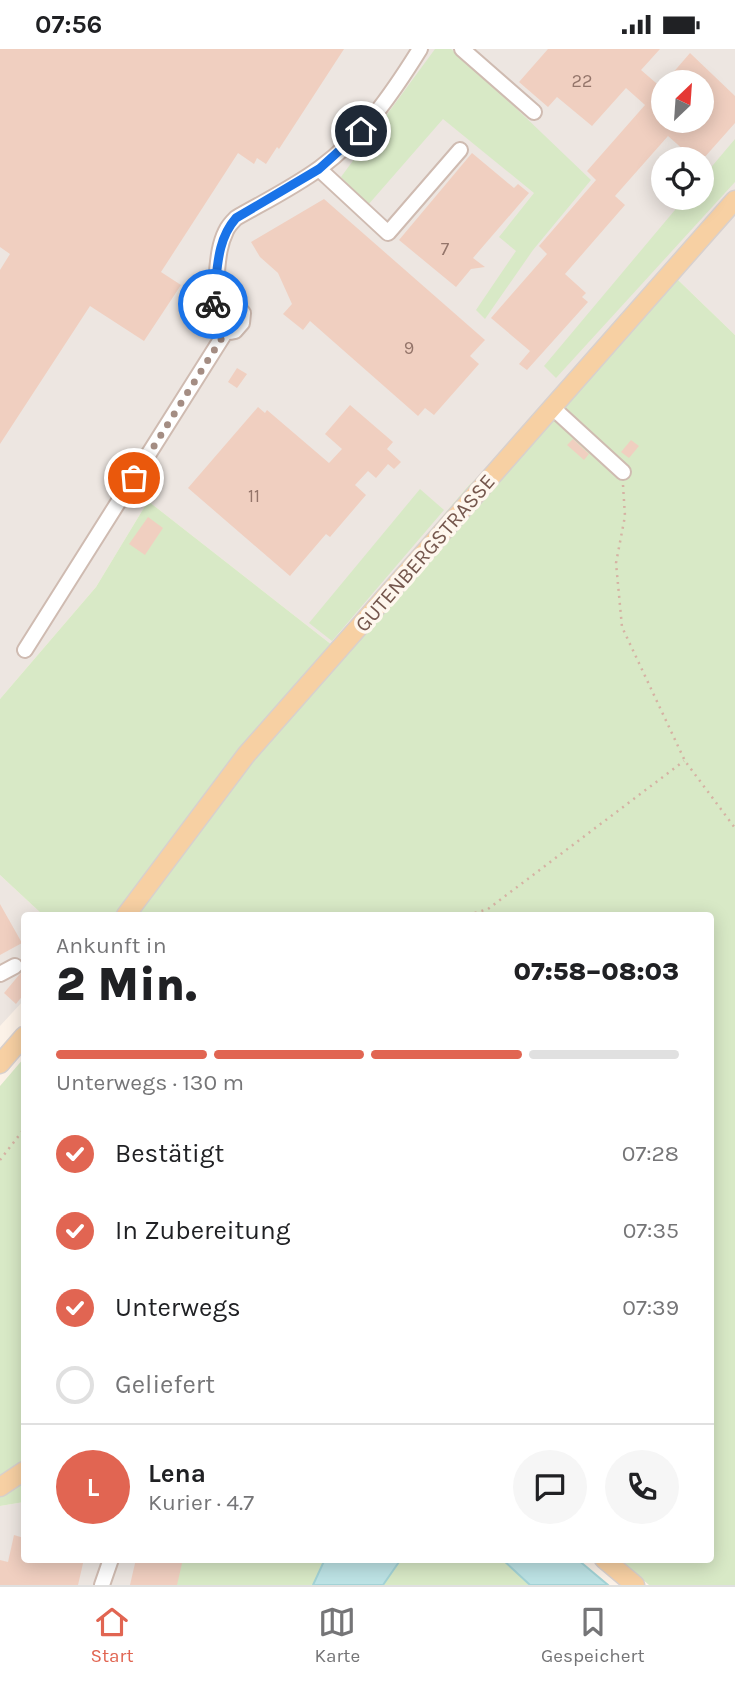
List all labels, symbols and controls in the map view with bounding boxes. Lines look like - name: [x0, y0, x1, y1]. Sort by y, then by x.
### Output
- text: 07:56: [35, 9, 102, 40]
- house number: 22: [572, 70, 592, 92]
- north arrow: [651, 70, 714, 133]
- map controls: [651, 70, 714, 210]
- pin: [331, 101, 391, 161]
- icon: home: [342, 112, 380, 150]
- button: locate: [651, 147, 714, 210]
- house number: 7: [441, 238, 450, 260]
- courier: [178, 269, 248, 339]
- icon: bike: [194, 285, 232, 323]
- house number: 9: [404, 337, 414, 359]
- pin: [104, 448, 164, 508]
- icon: bag: [115, 459, 153, 497]
- street label: GUTENBERGSTRASSE: [350, 469, 500, 637]
- house number: 11: [248, 485, 260, 507]
- text: Ankunft in: [56, 932, 167, 959]
- text: 07:58–08:03: [514, 956, 679, 987]
- text: 2 Min.: [56, 958, 197, 1012]
- text: Unterwegs · 130 m: [56, 1069, 244, 1096]
- icon: check: [56, 1135, 94, 1173]
- text: Bestätigt: [115, 1138, 224, 1169]
- text: 07:28: [622, 1140, 679, 1167]
- icon: check: [56, 1212, 94, 1250]
- text: In Zubereitung: [115, 1215, 290, 1246]
- text: 07:35: [623, 1217, 679, 1244]
- icon: check: [56, 1289, 94, 1327]
- text: Unterwegs: [115, 1292, 241, 1323]
- text: 07:39: [622, 1294, 679, 1321]
- text: Geliefert: [115, 1369, 215, 1400]
- button: chat: [513, 1450, 587, 1524]
- button: phone: [605, 1450, 679, 1524]
- text: Lena: [148, 1458, 206, 1489]
- text: L: [87, 1472, 99, 1503]
- text: Kurier · 4.7: [148, 1489, 254, 1516]
- tab: Start: [90, 1603, 134, 1667]
- tab: Karte: [314, 1603, 360, 1667]
- tab: Gespeichert: [541, 1603, 645, 1667]

